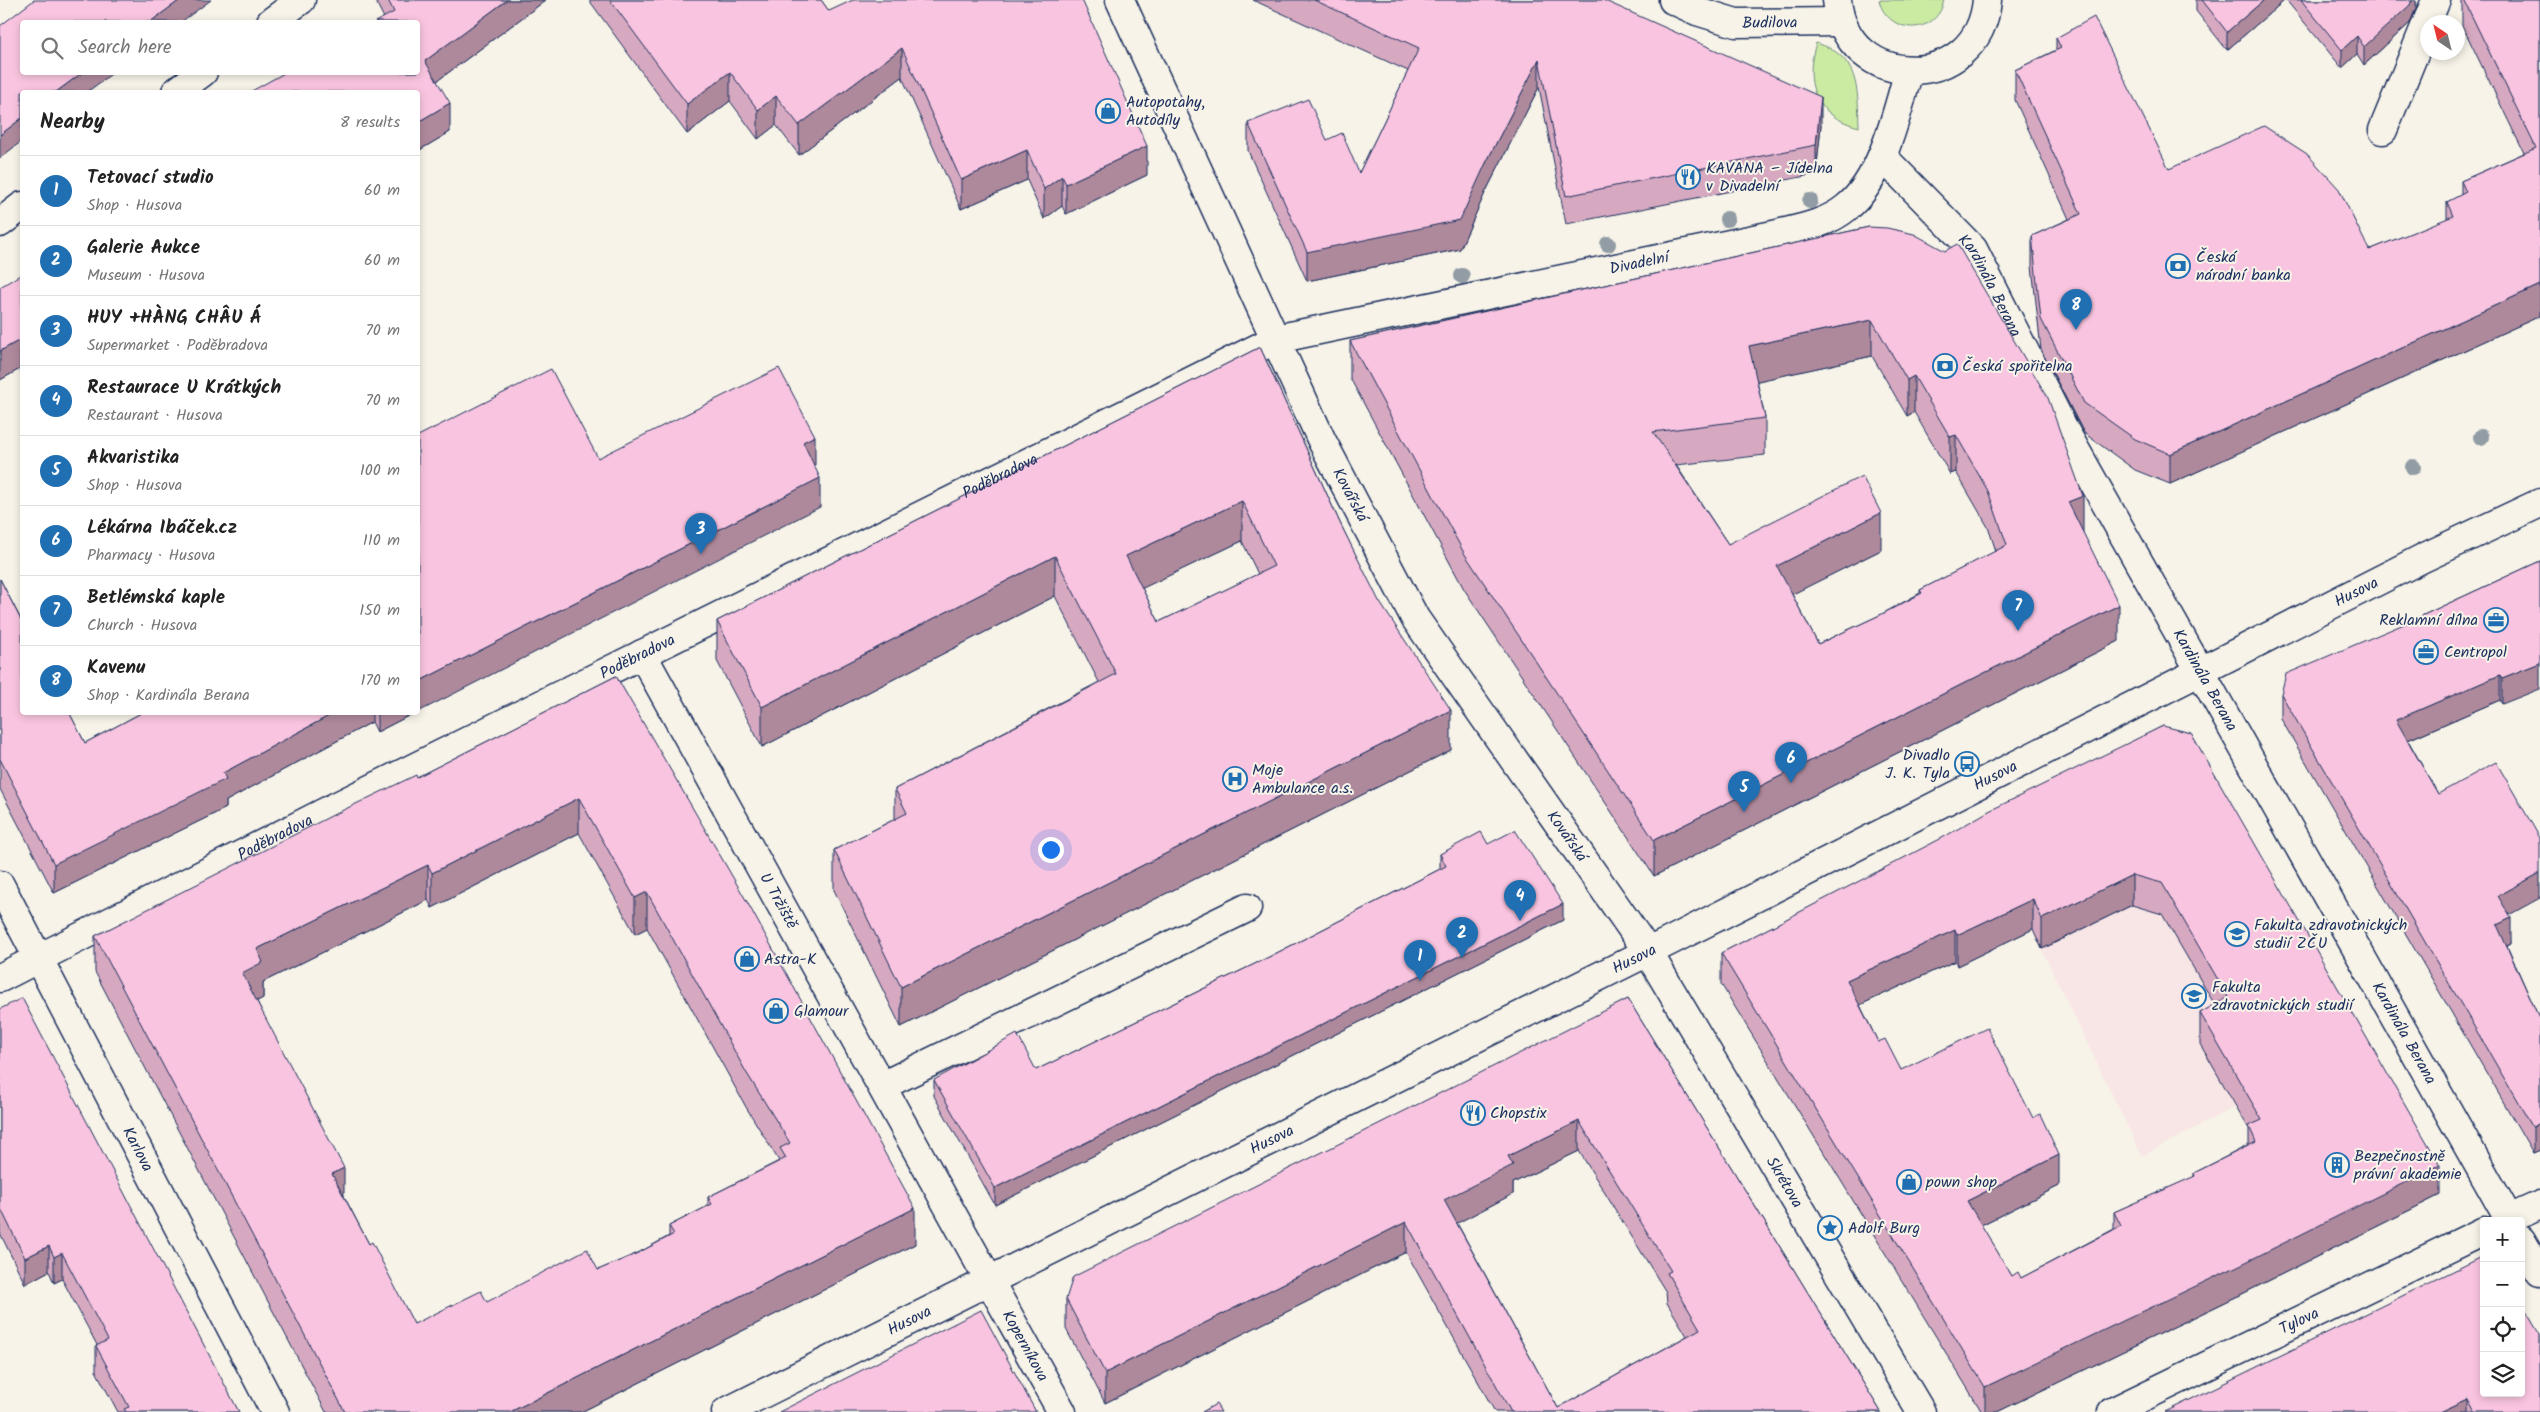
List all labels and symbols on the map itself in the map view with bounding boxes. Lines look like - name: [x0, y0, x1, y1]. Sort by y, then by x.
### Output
- street label: Budilova: [1742, 10, 1797, 35]
- north arrow: [2420, 15, 2465, 60]
- place label: Autopotahy, Autodíly: [1126, 90, 1205, 133]
- shop icon: Autopotahy, Autodíly: [1095, 98, 1121, 124]
- place label: KAVANA – Jídelna v Divadelní: [1706, 156, 1833, 199]
- restaurant icon: KAVANA – Jídelna v Divadelní: [1675, 164, 1701, 190]
- street label: Kardinála Berana: [1952, 228, 2028, 341]
- street label: Divadelní: [1607, 244, 1673, 281]
- place label: Česká národní banka: [2196, 245, 2291, 288]
- bank icon: Česká národní banka: [2165, 253, 2191, 279]
- pin: 8: [2060, 289, 2092, 330]
- bank icon: Česká spořitelna: [1932, 353, 1958, 379]
- place label: Česká spořitelna: [1962, 354, 2073, 379]
- street label: Poděbradova: [958, 447, 1042, 506]
- street label: Kovářská: [1326, 463, 1376, 528]
- pin: 3: [685, 513, 717, 554]
- street label: Husova: [2330, 570, 2383, 614]
- pin: 7: [2002, 590, 2034, 631]
- office icon: Reklamní dílna: [2483, 607, 2509, 633]
- place label: Reklamní dílna: [2379, 608, 2478, 633]
- street label: Kardinála Berana: [2166, 624, 2244, 736]
- street label: Poděbradova: [595, 627, 680, 686]
- office icon: Centropol: [2413, 639, 2439, 665]
- place label: Centropol: [2444, 640, 2507, 665]
- pin: 6: [1775, 742, 1807, 783]
- place label: Divadlo J. K. Tyla: [1885, 743, 1950, 786]
- bus stop icon: Divadlo J. K. Tyla: [1954, 751, 1980, 777]
- street label: Husova: [1969, 754, 2022, 797]
- place label: Moje Ambulance a.s.: [1252, 758, 1353, 801]
- hospital icon: Moje Ambulance a.s.: [1222, 766, 1248, 792]
- pin: 5: [1728, 771, 1760, 812]
- street label: Kovářská: [1540, 805, 1595, 868]
- street label: Poděbradova: [233, 808, 317, 867]
- your location: [1038, 837, 1064, 863]
- street label: U Tržiště: [753, 868, 805, 934]
- pin: 4: [1504, 880, 1536, 921]
- place label: Fakulta zdravotnických studií ZČU: [2254, 913, 2407, 956]
- pin: 2: [1446, 917, 1478, 958]
- school or university icon: Fakulta zdravotnických studií ZČU: [2224, 921, 2250, 947]
- street label: Husova: [1608, 937, 1661, 980]
- pin: 1: [1404, 940, 1436, 981]
- shop icon: Astra-K: [734, 946, 760, 972]
- place label: Astra-K: [764, 947, 817, 972]
- place label: Fakulta zdravotnických studií: [2212, 975, 2355, 1018]
- street label: Kardinála Berana: [2365, 977, 2443, 1089]
- school or university icon: Fakulta zdravotnických studií: [2181, 983, 2207, 1009]
- shop icon: Glamour: [763, 998, 789, 1024]
- place label: Glamour: [794, 999, 850, 1024]
- restaurant icon: Chopstix: [1460, 1100, 1486, 1126]
- place label: Chopstix: [1490, 1101, 1548, 1126]
- street label: Husova: [1245, 1118, 1298, 1161]
- street label: Karlova: [116, 1122, 160, 1176]
- place label: Bezpečnostně právní akademie: [2353, 1144, 2461, 1187]
- street label: Skrétova: [1760, 1152, 1810, 1213]
- building icon: Bezpečnostně právní akademie: [2324, 1152, 2350, 1178]
- shop icon: pown shop: [1896, 1169, 1922, 1195]
- place label: pown shop: [1925, 1170, 1997, 1195]
- place icon: Adolf Burg: [1817, 1215, 1843, 1241]
- place label: Adolf Burg: [1848, 1216, 1920, 1241]
- street label: Husova: [883, 1299, 936, 1342]
- street label: Tylova: [2275, 1301, 2323, 1341]
- street label: Koperníkova: [995, 1306, 1055, 1386]

